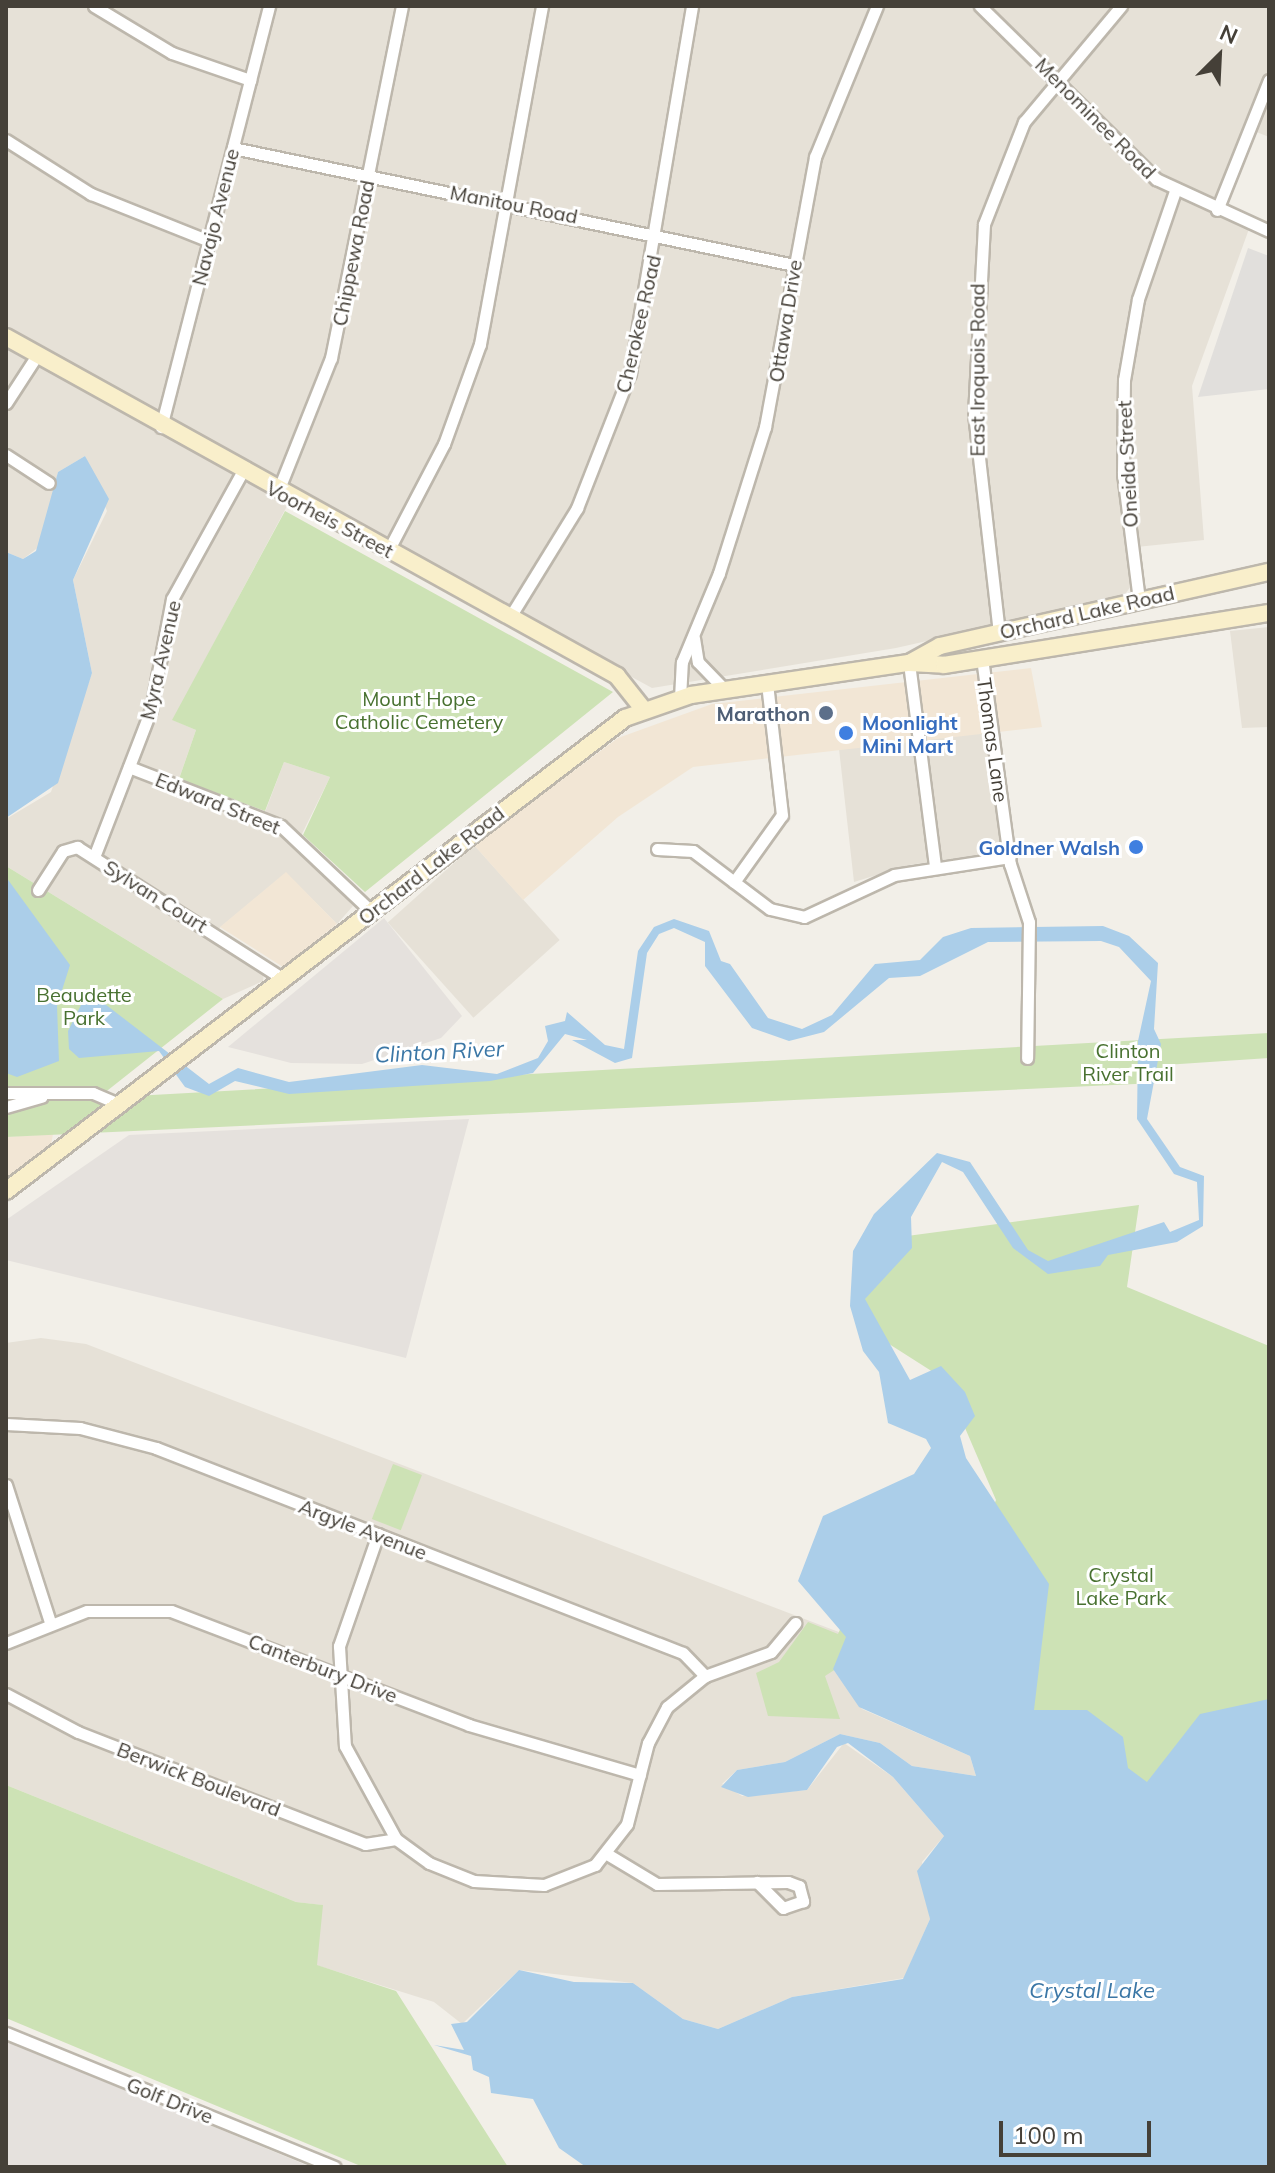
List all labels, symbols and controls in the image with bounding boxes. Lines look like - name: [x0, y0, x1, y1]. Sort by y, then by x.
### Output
- north arrow: [1179, 16, 1259, 96]
- text: N: [1215, 18, 1242, 50]
- street label: Menominee Road: [1031, 53, 1161, 183]
- street label: Navajo Avenue: [186, 146, 244, 288]
- street label: Chippewa Road: [327, 178, 379, 328]
- street label: Manitou Road: [448, 180, 580, 228]
- street label: Cherokee Road: [610, 253, 666, 395]
- street label: Ottawa Drive: [763, 258, 807, 384]
- street label: East Iroquois Road: [965, 283, 989, 457]
- street label: Oneida Street: [1112, 400, 1142, 528]
- street label: Voorheis Street: [262, 475, 398, 563]
- street label: Orchard Lake Road: [997, 580, 1177, 644]
- street label: Myra Avenue: [135, 598, 185, 722]
- street label: Thomas Lane: [972, 676, 1014, 804]
- park label: Mount Hope Catholic Cemetery: [335, 687, 503, 734]
- place label: Marathon: [717, 701, 810, 725]
- marker: Marathon: [817, 704, 835, 722]
- place label: Moonlight Mini Mart: [862, 710, 958, 757]
- marker: Moonlight Mini Mart: [837, 724, 855, 742]
- street label: Edward Street: [152, 767, 284, 839]
- street label: Orchard Lake Road: [353, 801, 509, 929]
- place label: Goldner Walsh: [978, 835, 1120, 859]
- marker: Goldner Walsh: [1127, 838, 1145, 856]
- street label: Sylvan Court: [100, 855, 212, 937]
- park label: Beaudette Park: [36, 982, 132, 1029]
- water label: Clinton River: [374, 1035, 504, 1069]
- park label: Clinton River Trail: [1082, 1039, 1174, 1086]
- street label: Argyle Avenue: [296, 1494, 430, 1564]
- park label: Crystal Lake Park: [1075, 1563, 1167, 1610]
- street label: Canterbury Drive: [245, 1629, 401, 1707]
- street label: Berwick Boulevard: [114, 1737, 284, 1821]
- water label: Crystal Lake: [1029, 1978, 1155, 2004]
- street label: Golf Drive: [123, 2072, 217, 2128]
- scale bar: [1003, 2105, 1155, 2155]
- text: 100 m: [1013, 2120, 1084, 2150]

